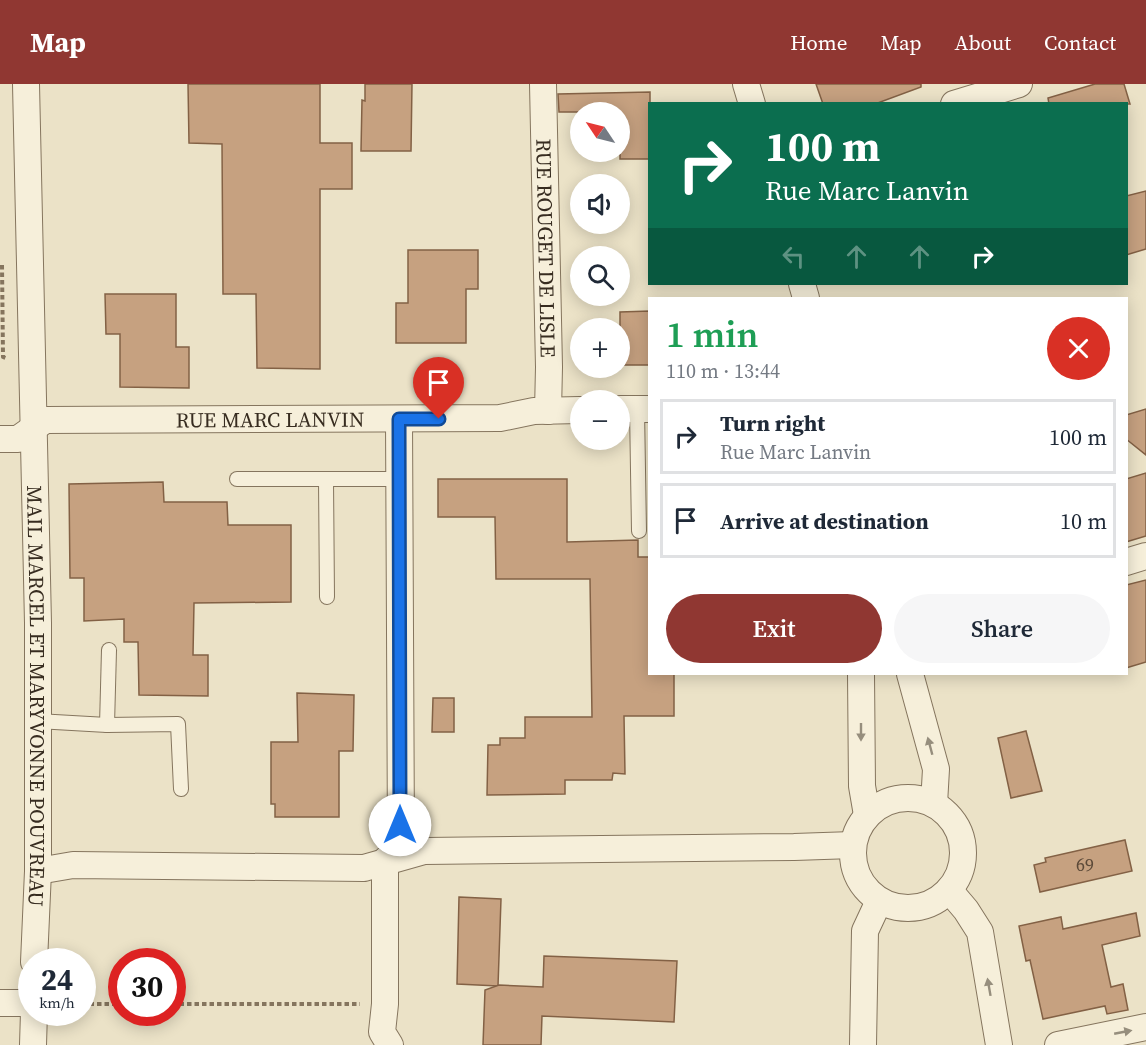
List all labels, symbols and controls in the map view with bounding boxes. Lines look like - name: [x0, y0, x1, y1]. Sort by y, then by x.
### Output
- text: Map: [30, 23, 86, 61]
- text: Home: [790, 28, 848, 57]
- text: Map: [881, 28, 922, 57]
- text: About: [955, 28, 1011, 57]
- text: Contact: [1044, 28, 1116, 57]
- north arrow: [570, 102, 630, 162]
- map controls: [570, 102, 630, 450]
- text: 100 m: [765, 117, 880, 175]
- icon: right: [666, 126, 744, 204]
- street label: RUE ROUGET DE LISLE: [530, 138, 563, 358]
- text: Rue Marc Lanvin: [765, 172, 969, 209]
- button: sound: [570, 174, 630, 234]
- icon: left: [777, 240, 810, 273]
- icon: ahead: [840, 240, 873, 273]
- icon: ahead: [903, 240, 936, 273]
- icon: right: [966, 240, 999, 273]
- button: search: [570, 246, 630, 306]
- text: 1 min: [666, 310, 758, 359]
- button: close: [1047, 317, 1110, 380]
- button: +: [570, 318, 630, 378]
- pin: [413, 357, 464, 419]
- text: 110 m · 13:44: [666, 357, 780, 385]
- icon: arrive: [422, 366, 455, 399]
- button: −: [570, 390, 630, 450]
- street label: RUE MARC LANVIN: [176, 404, 364, 434]
- text: Turn right: [720, 408, 825, 438]
- icon: right: [669, 420, 702, 453]
- text: 100 m: [1049, 422, 1107, 452]
- text: Rue Marc Lanvin: [720, 438, 871, 466]
- street label: MAIL MARCEL ET MARYVONNE POUVREAU: [20, 485, 53, 907]
- icon: arrive: [669, 504, 702, 537]
- text: Arrive at destination: [720, 506, 929, 536]
- text: 10 m: [1060, 506, 1107, 536]
- button: Exit: [666, 594, 882, 663]
- button: Share: [894, 594, 1110, 663]
- one-way arrow: [856, 722, 866, 741]
- one-way arrow: [925, 737, 934, 755]
- position arrow: [368, 793, 432, 857]
- house number: 69: [1076, 852, 1094, 877]
- speed limit sign: 30: [108, 948, 186, 1026]
- text: 24: [41, 959, 73, 1000]
- one-way arrow: [984, 978, 993, 997]
- text: km/h: [39, 992, 75, 1013]
- one-way arrow: [1113, 1027, 1132, 1036]

